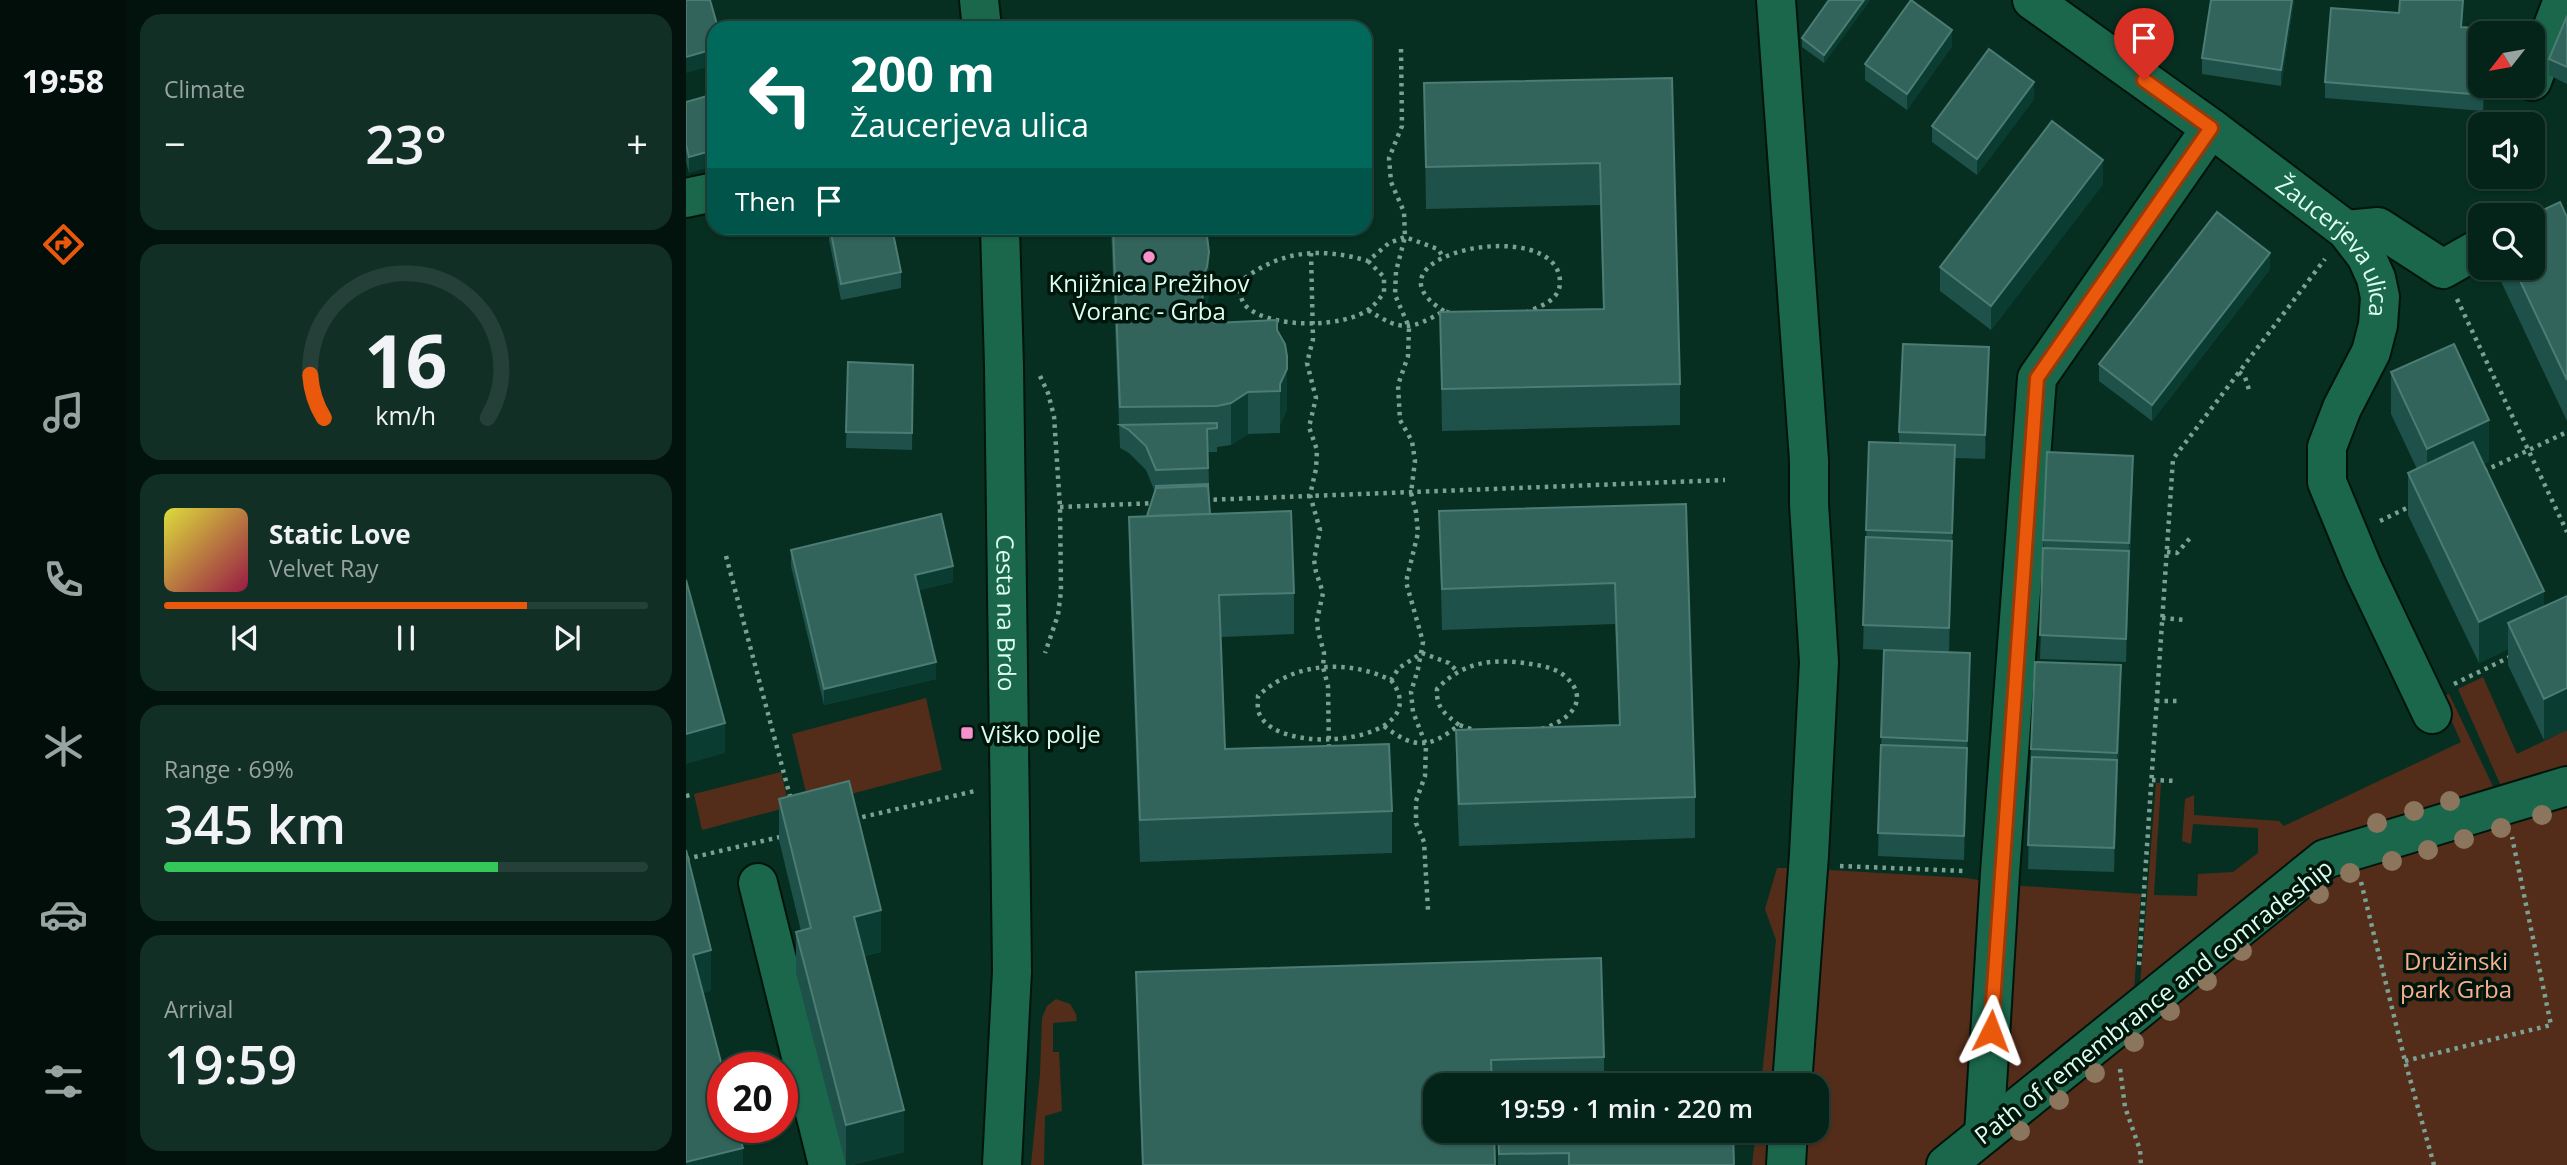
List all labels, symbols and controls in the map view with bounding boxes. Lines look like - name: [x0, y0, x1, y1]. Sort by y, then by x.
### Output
- pin: [2114, 8, 2174, 80]
- icon: arrive: [2125, 19, 2163, 57]
- north arrow: [2468, 21, 2544, 98]
- map controls: [2468, 21, 2545, 280]
- text: 200 m: [850, 40, 995, 106]
- icon: left: [735, 49, 826, 140]
- text: 19:58: [22, 59, 104, 102]
- text: Climate: [164, 73, 245, 105]
- text: Žaucerjeva ulica: [850, 103, 1089, 146]
- text: 23°: [365, 108, 447, 179]
- button: sound: [2468, 112, 2545, 189]
- text: −: [164, 117, 186, 169]
- text: +: [626, 117, 648, 169]
- street label: Žaucerjeva ulica: [2270, 167, 2397, 318]
- icon: arrive: [810, 182, 848, 220]
- text: Then: [735, 183, 796, 219]
- button: search: [2468, 203, 2545, 280]
- icon: directions: [39, 220, 88, 269]
- marker: Knjižnica Prežihov Voranc - Grba: [1141, 249, 1157, 265]
- place label: Knjižnica Prežihov Voranc - Grba: [1049, 266, 1249, 327]
- text: 16: [364, 311, 448, 410]
- icon: music: [39, 388, 88, 437]
- text: km/h: [376, 398, 436, 432]
- text: Static Love: [269, 516, 411, 552]
- street label: Cesta na Brdo: [990, 534, 1025, 692]
- text: Velvet Ray: [269, 552, 379, 584]
- icon: phone: [39, 555, 88, 604]
- icon: previous: [226, 619, 264, 657]
- icon: pause: [387, 619, 425, 657]
- icon: next: [548, 619, 586, 657]
- place label: Viško polje: [981, 717, 1101, 750]
- icon: climate: [39, 722, 88, 771]
- marker: Viško polje: [959, 725, 975, 741]
- text: Range · 69%: [164, 753, 294, 785]
- text: 345 km: [164, 788, 346, 859]
- street label: Path of remembrance and comradeship: [1967, 851, 2339, 1151]
- icon: car: [39, 890, 88, 939]
- park label: Družinski park Grba: [2400, 944, 2512, 1005]
- text: Arrival: [164, 993, 233, 1025]
- position arrow: [1954, 994, 2028, 1068]
- text: 19:59: [164, 1028, 297, 1099]
- speed limit sign: 20: [707, 1052, 798, 1143]
- icon: filters: [39, 1057, 88, 1106]
- text: 19:59 · 1 min · 220 m: [1499, 1090, 1753, 1126]

